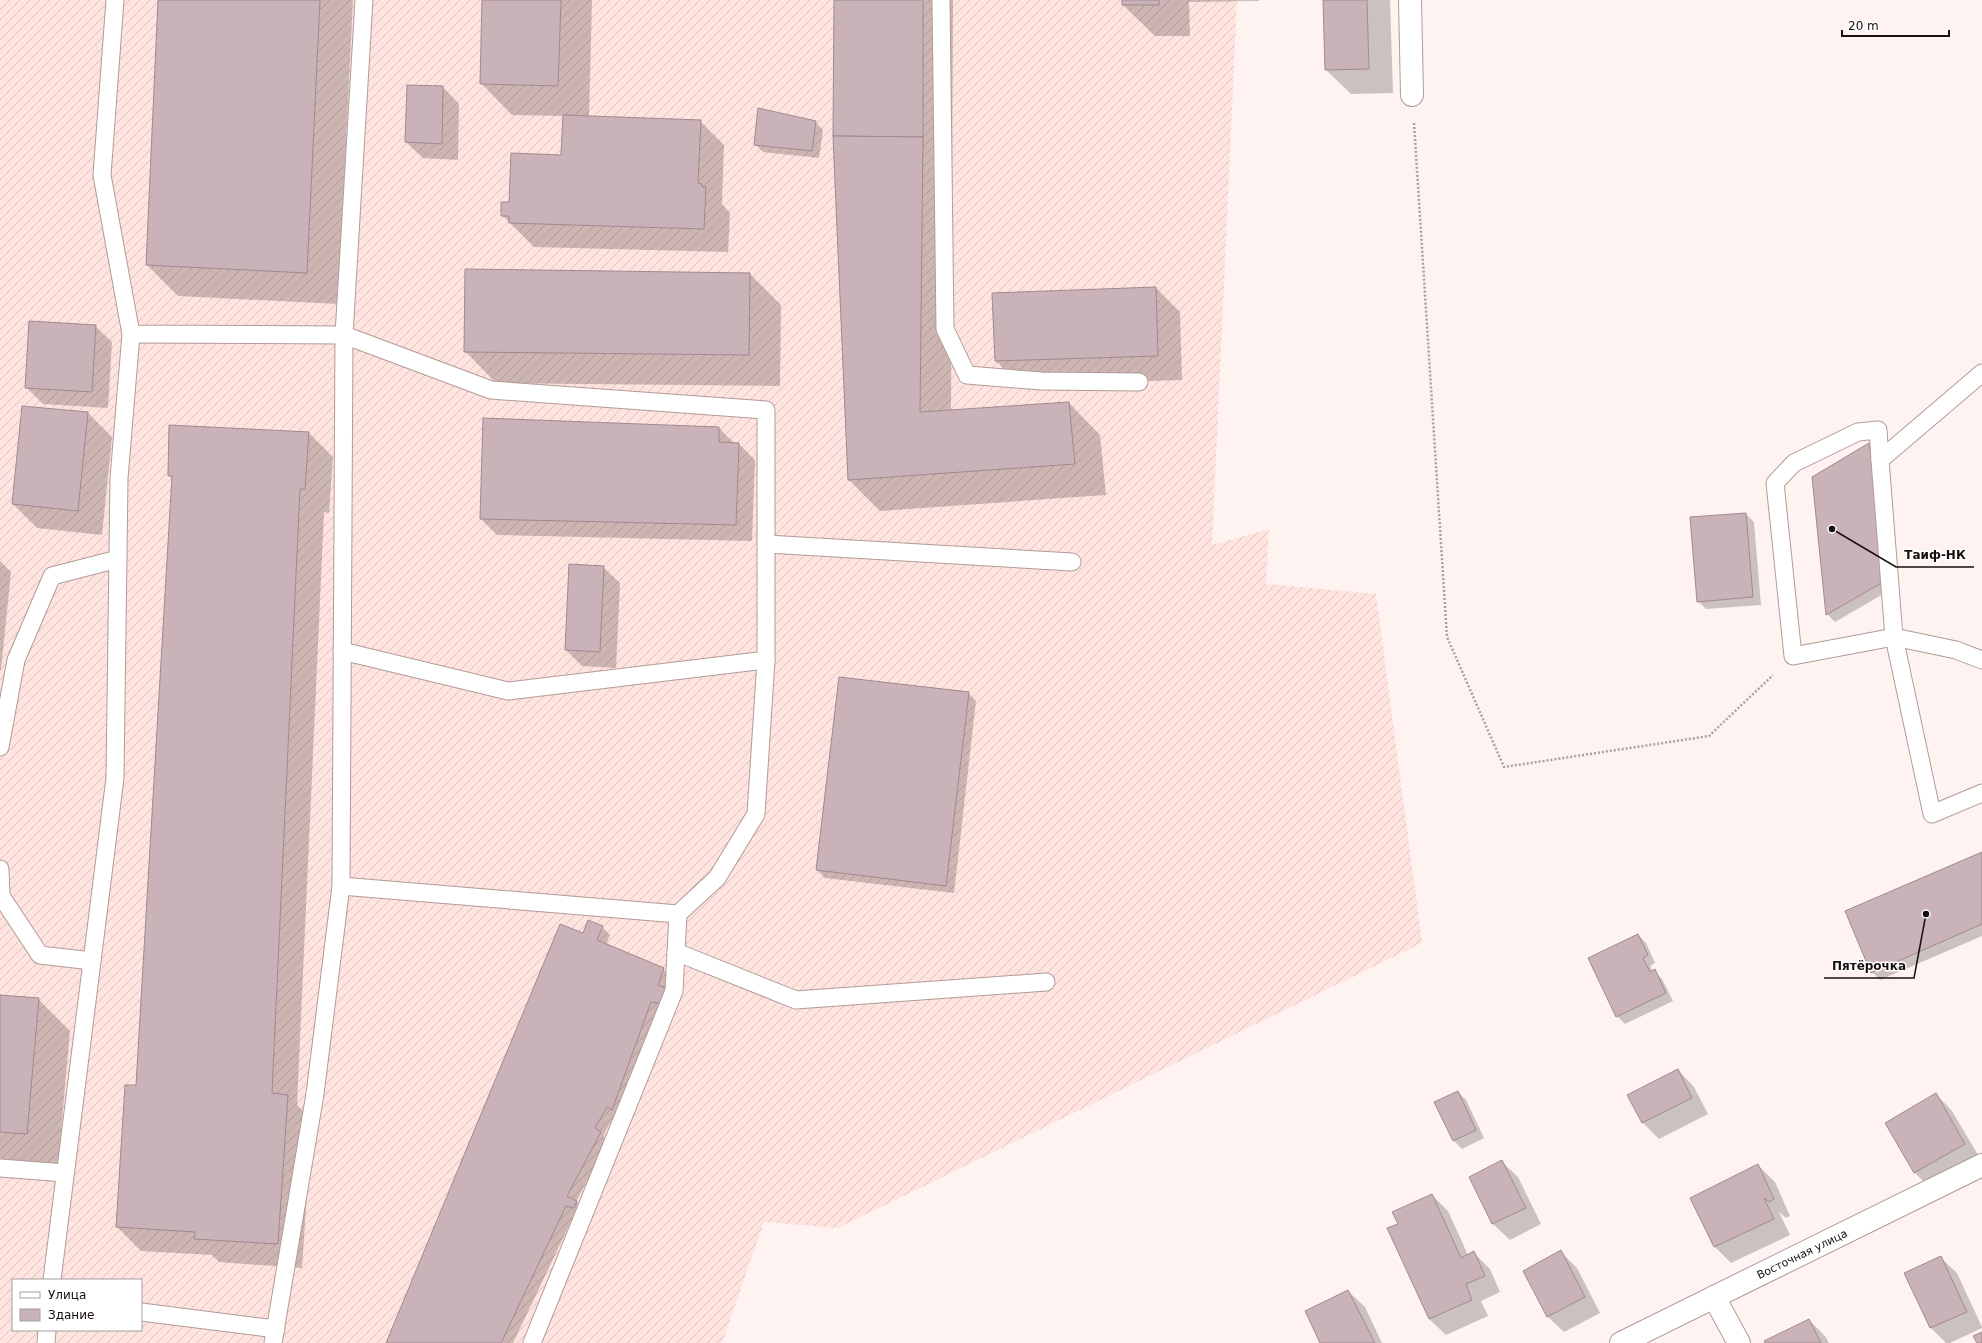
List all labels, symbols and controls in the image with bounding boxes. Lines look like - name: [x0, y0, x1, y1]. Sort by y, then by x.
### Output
- scale bar: [1842, 12, 1949, 38]
- text: 20 m: [1848, 19, 1879, 33]
- callout: Таиф-НК: [1896, 543, 1974, 567]
- text: Таиф-НК: [1904, 548, 1966, 562]
- callout: Пятёрочка: [1824, 954, 1914, 978]
- text: Пятёрочка: [1832, 959, 1906, 973]
- street label: Восточная улица: [1755, 1227, 1850, 1282]
- legend: [12, 1279, 142, 1331]
- text: Улица: [48, 1288, 86, 1302]
- text: Здание: [48, 1308, 94, 1322]

